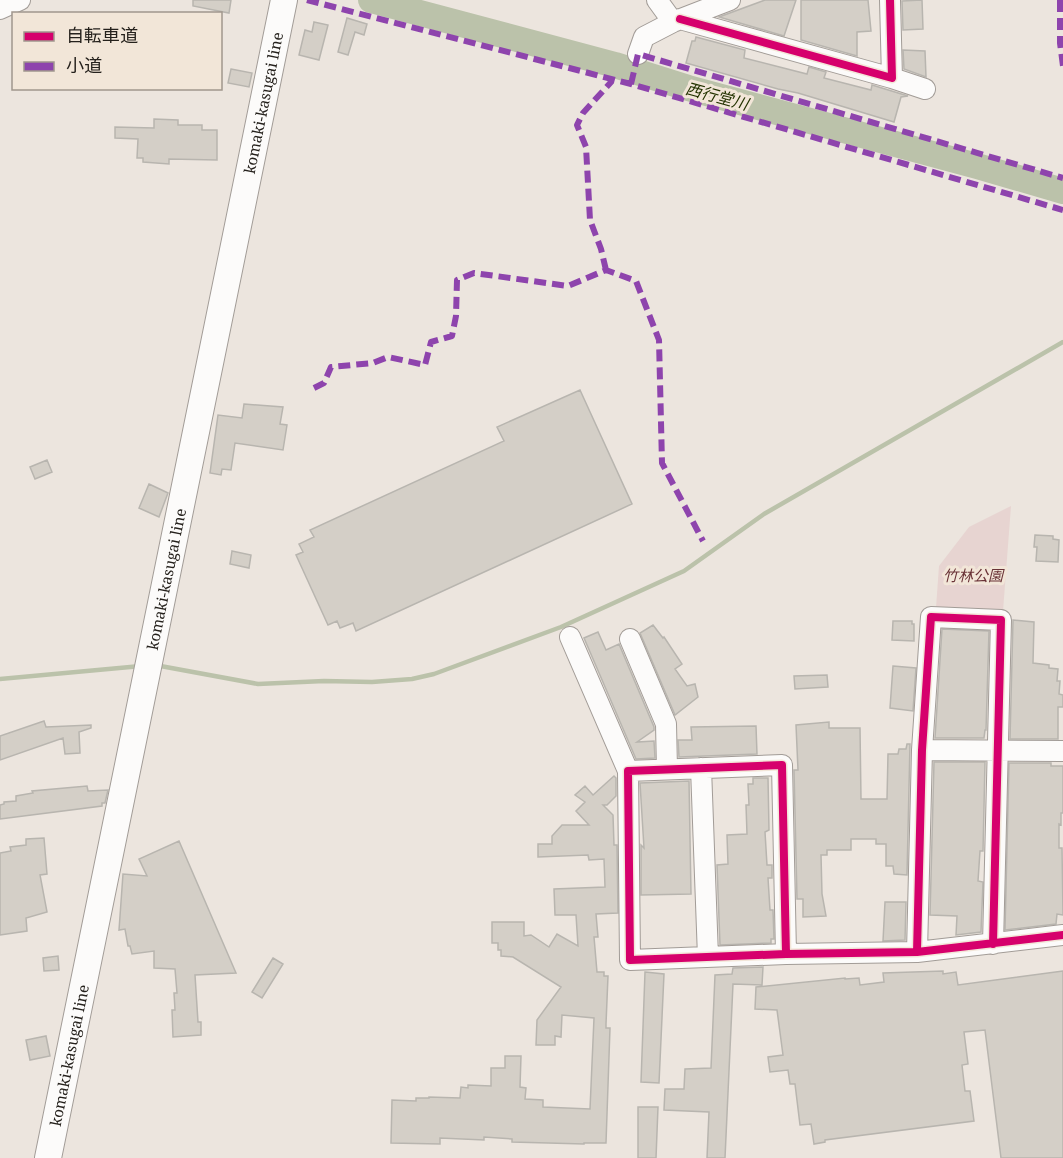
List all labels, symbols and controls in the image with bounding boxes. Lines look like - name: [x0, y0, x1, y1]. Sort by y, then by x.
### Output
- legend: [12, 12, 222, 90]
- text: 自転車道: [66, 23, 138, 47]
- street label: komaki-kasugai line: [239, 30, 287, 175]
- text: 小道: [66, 53, 102, 77]
- water label: 西行堂川: [683, 77, 753, 115]
- street label: komaki-kasugai line: [142, 506, 190, 651]
- park label: 竹林公園: [943, 565, 1005, 585]
- street label: komaki-kasugai line: [45, 983, 93, 1128]

